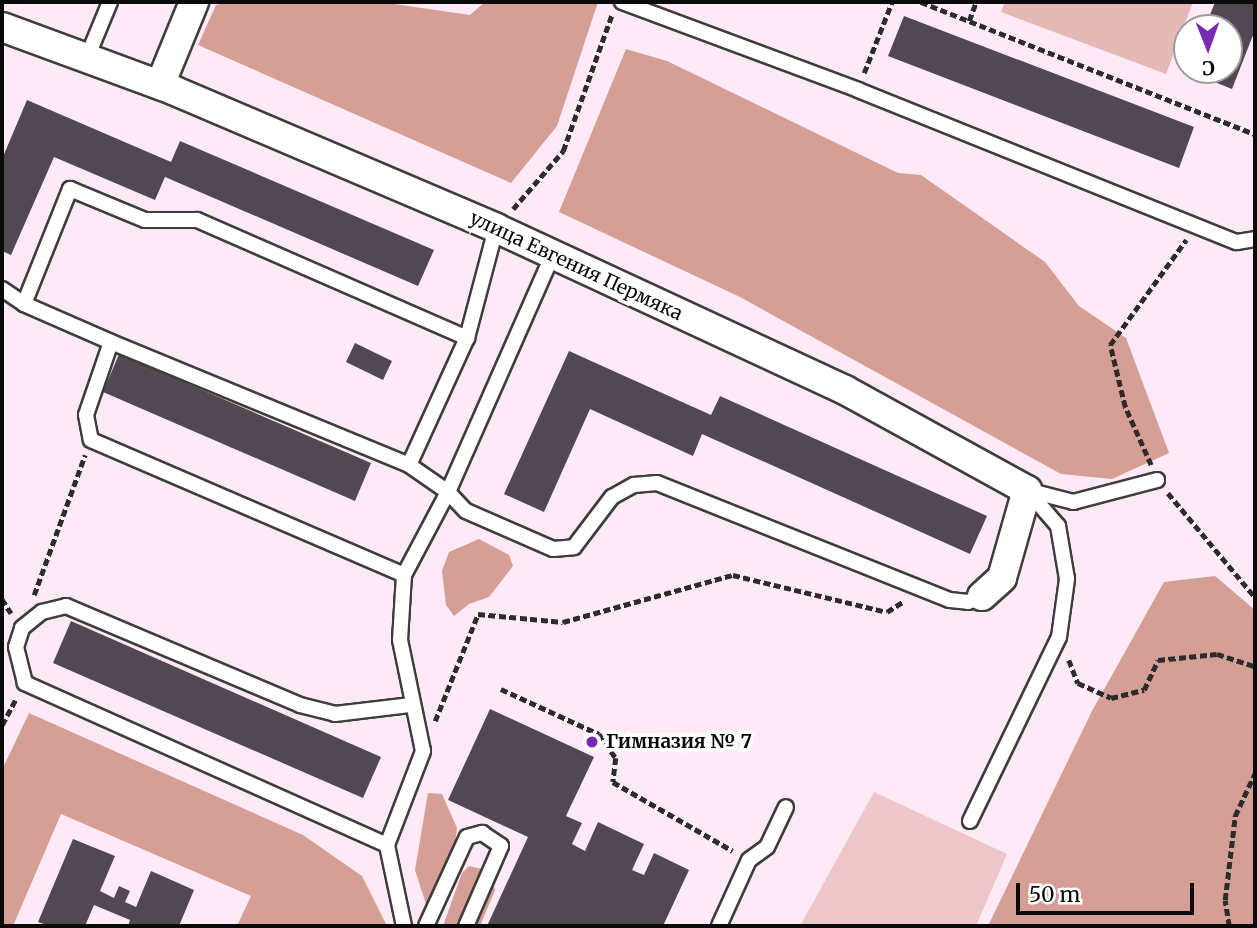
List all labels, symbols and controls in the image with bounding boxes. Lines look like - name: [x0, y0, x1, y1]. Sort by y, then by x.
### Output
- north arrow: [1173, 14, 1243, 84]
- text: С: [1202, 56, 1215, 80]
- street label: улица Евгения Пермяка: [466, 207, 686, 325]
- place label: Гимназия № 7: [606, 731, 752, 753]
- marker: Гимназия № 7: [584, 734, 600, 750]
- scale bar: [1019, 869, 1198, 913]
- text: 50 m: [1029, 881, 1080, 908]

